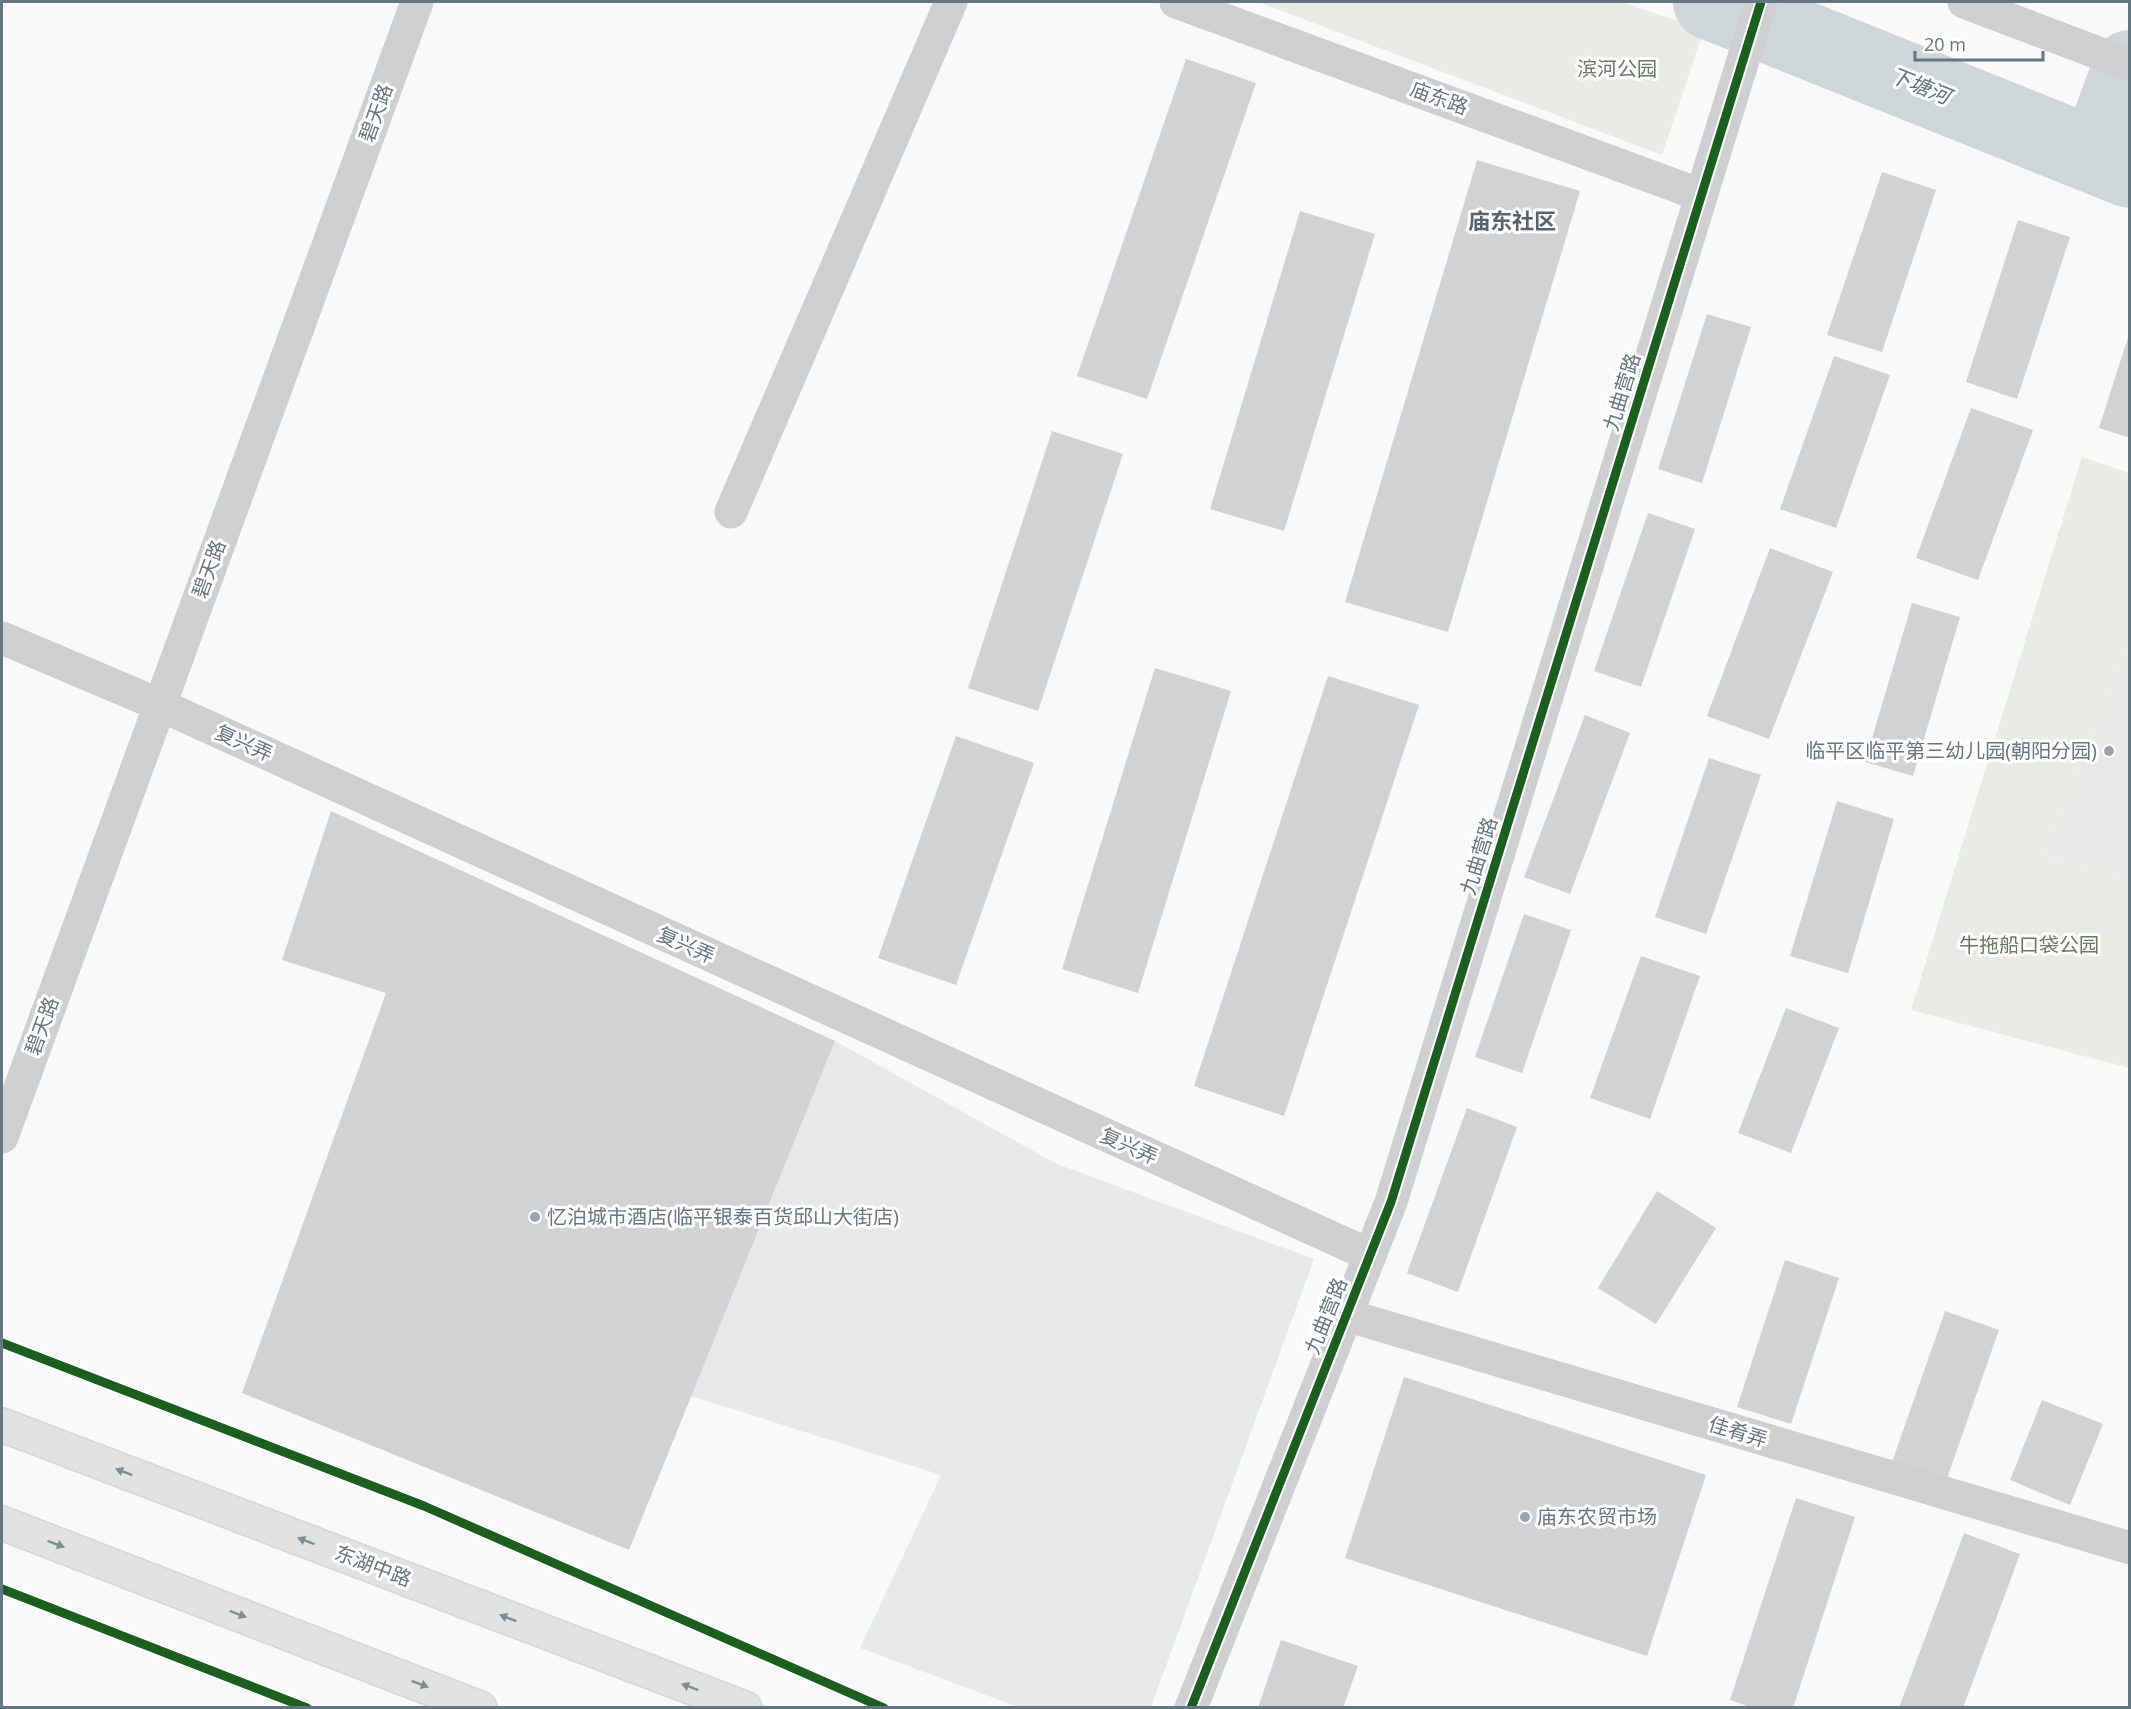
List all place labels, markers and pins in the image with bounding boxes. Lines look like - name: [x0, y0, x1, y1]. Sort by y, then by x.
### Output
- place label: 临平区临平第三幼儿园(朝阳分园): [1805, 737, 2097, 764]
- marker: 临平区临平第三幼儿园(朝阳分园): [2102, 744, 2116, 758]
- place label: 忆泊城市酒店(临平银泰百货邱山大街店): [547, 1203, 899, 1230]
- marker: 忆泊城市酒店(临平银泰百货邱山大街店): [528, 1210, 542, 1224]
- place label: 庙东农贸市场: [1537, 1503, 1657, 1530]
- marker: 庙东农贸市场: [1518, 1510, 1532, 1524]

